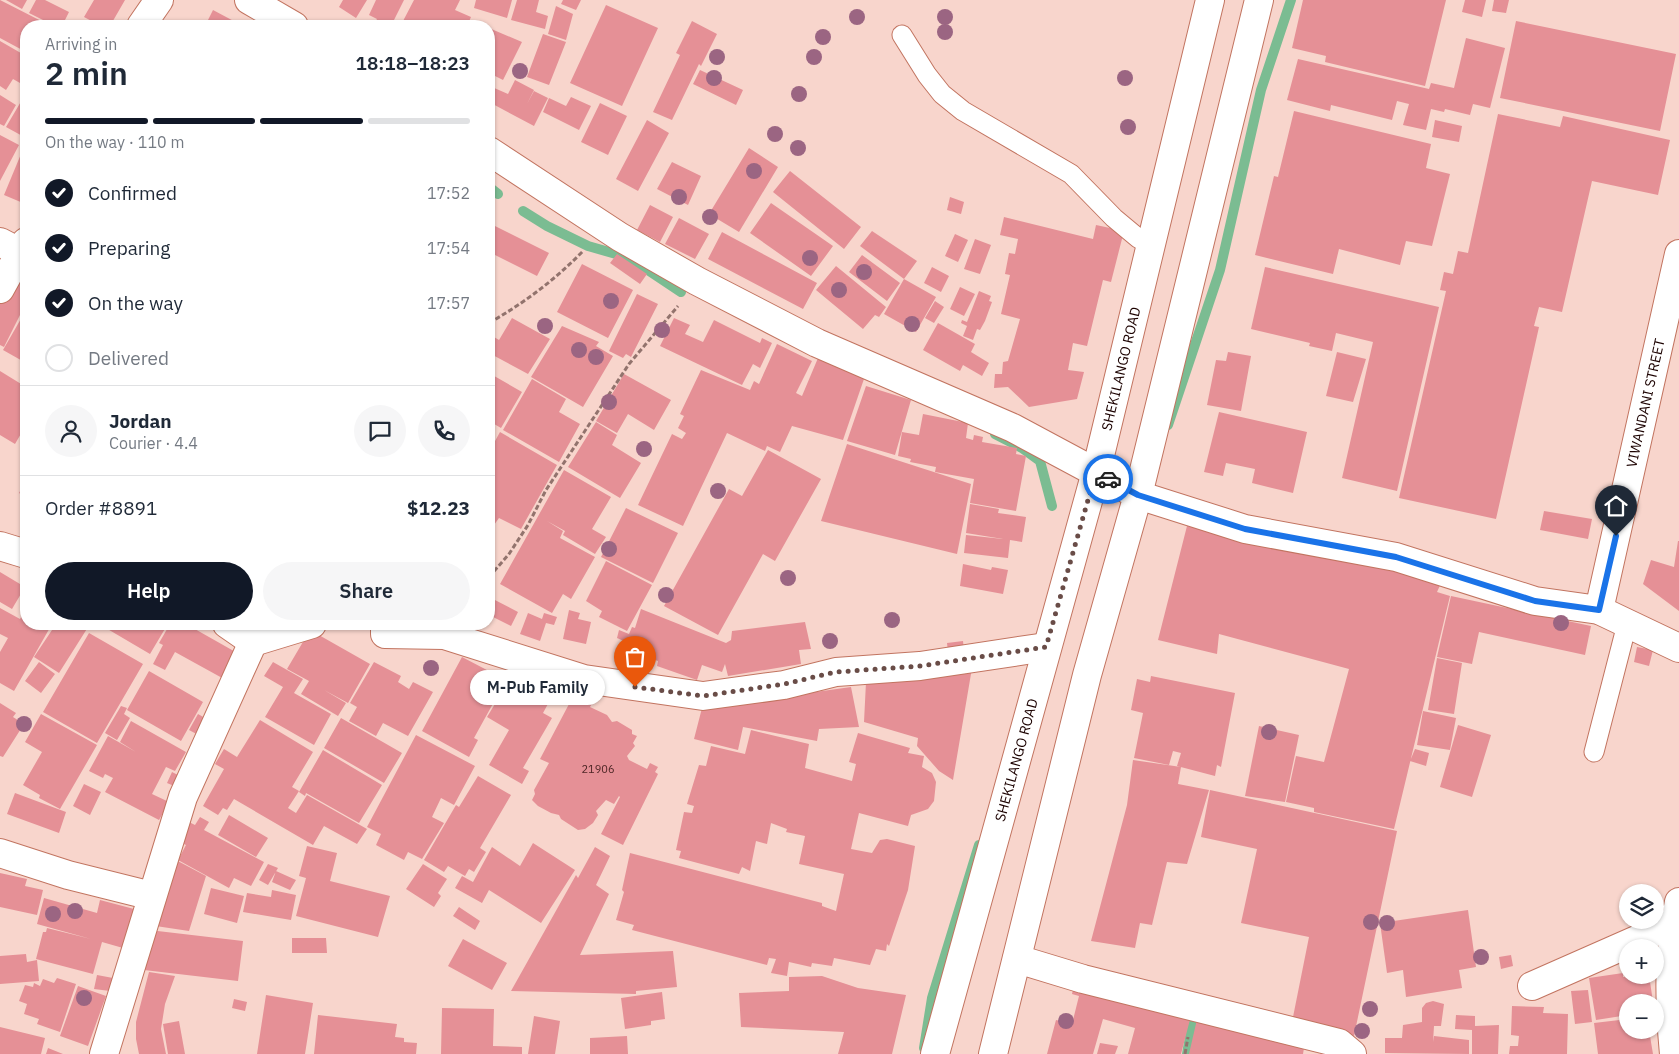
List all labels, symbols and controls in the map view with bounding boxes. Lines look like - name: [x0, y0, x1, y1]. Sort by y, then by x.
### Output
- text: Arriving in: [45, 34, 117, 54]
- text: 18:18–18:23: [356, 51, 470, 75]
- text: 2 min: [45, 52, 128, 94]
- text: On the way · 110 m: [45, 132, 184, 152]
- icon: check: [45, 179, 73, 207]
- text: Confirmed: [88, 181, 177, 205]
- text: 17:52: [427, 183, 470, 203]
- icon: check: [45, 234, 73, 262]
- text: Preparing: [88, 236, 170, 260]
- text: 17:54: [427, 238, 470, 258]
- icon: check: [45, 289, 73, 317]
- text: On the way: [88, 291, 183, 315]
- text: 17:57: [427, 293, 470, 313]
- street label: SHEKILANGO ROAD: [1097, 305, 1145, 433]
- street label: VIWANDANI STREET: [1622, 337, 1669, 469]
- text: Delivered: [88, 346, 169, 370]
- button: person: [45, 405, 97, 457]
- button: chat: [354, 405, 406, 457]
- button: phone: [418, 405, 470, 457]
- text: Jordan: [109, 409, 172, 433]
- text: Courier · 4.4: [109, 433, 198, 453]
- courier: [1083, 454, 1133, 504]
- icon: car: [1094, 465, 1122, 493]
- pin: [1595, 485, 1637, 536]
- icon: home: [1602, 492, 1630, 520]
- text: Order #8891: [45, 496, 157, 520]
- text: $12.23: [407, 496, 470, 520]
- button: Help: [45, 562, 253, 620]
- button: Share: [263, 562, 470, 620]
- pin: [614, 636, 656, 687]
- icon: bag: [621, 643, 649, 671]
- callout: M-Pub Family: [470, 670, 605, 704]
- text: M-Pub Family: [487, 677, 588, 697]
- street label: SHEKILANGO ROAD: [991, 697, 1042, 824]
- house number: 21906: [582, 762, 615, 776]
- map controls: [1619, 884, 1664, 1039]
- button: layers: [1619, 884, 1664, 929]
- button: +: [1619, 939, 1664, 984]
- button: −: [1619, 994, 1664, 1039]

